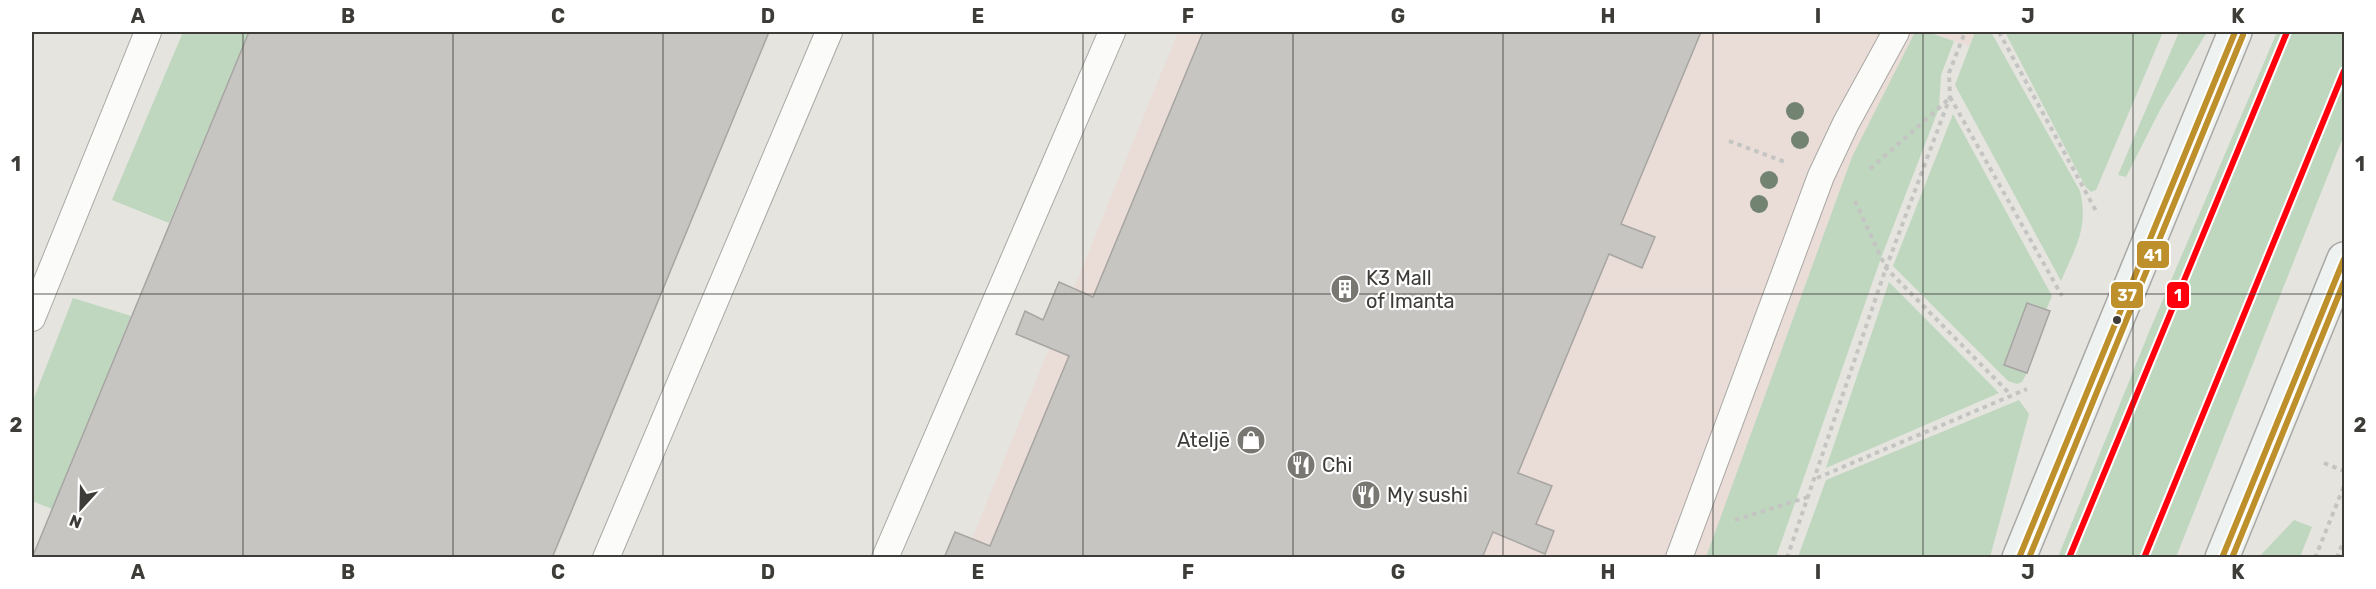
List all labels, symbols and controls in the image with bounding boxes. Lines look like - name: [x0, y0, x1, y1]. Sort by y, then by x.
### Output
- text: A: [131, 4, 146, 28]
- text: B: [341, 4, 355, 28]
- text: C: [551, 4, 565, 28]
- text: D: [761, 4, 775, 28]
- text: E: [972, 4, 984, 28]
- text: F: [1182, 4, 1194, 28]
- text: G: [1391, 4, 1405, 28]
- text: H: [1601, 4, 1615, 28]
- text: I: [1815, 4, 1821, 28]
- text: J: [2021, 4, 2035, 28]
- text: K: [2231, 4, 2245, 28]
- text: 1: [11, 152, 21, 176]
- text: 1: [2355, 152, 2365, 176]
- line badge: 41: [2136, 240, 2170, 269]
- text: 41: [2144, 246, 2162, 265]
- place label: K3 Mall of Imanta: [1366, 266, 1455, 313]
- building icon: K3 Mall of Imanta: [1329, 273, 1361, 305]
- line badge: 37: [2110, 281, 2144, 309]
- line badge: 1: [2166, 281, 2190, 309]
- text: 37: [2117, 286, 2137, 305]
- text: 1: [2174, 286, 2182, 305]
- unlabelled marker: [2111, 314, 2123, 326]
- text: 2: [10, 413, 23, 437]
- text: 2: [2354, 413, 2367, 437]
- shop icon: Ateljē: [1235, 424, 1267, 456]
- place label: Ateljē: [1177, 428, 1230, 452]
- restaurant icon: Chi: [1285, 449, 1317, 481]
- place label: Chi: [1322, 453, 1352, 477]
- north arrow: [51, 478, 111, 538]
- restaurant icon: My sushi: [1350, 479, 1382, 511]
- place label: My sushi: [1387, 483, 1468, 507]
- text: N: [67, 510, 84, 532]
- text: A: [131, 560, 146, 584]
- text: B: [341, 560, 355, 584]
- text: C: [551, 560, 565, 584]
- text: D: [761, 560, 775, 584]
- text: E: [972, 560, 984, 584]
- text: F: [1182, 560, 1194, 584]
- text: G: [1391, 560, 1405, 584]
- text: H: [1601, 560, 1615, 584]
- text: I: [1815, 560, 1821, 584]
- text: J: [2021, 560, 2035, 584]
- text: K: [2231, 560, 2245, 584]

